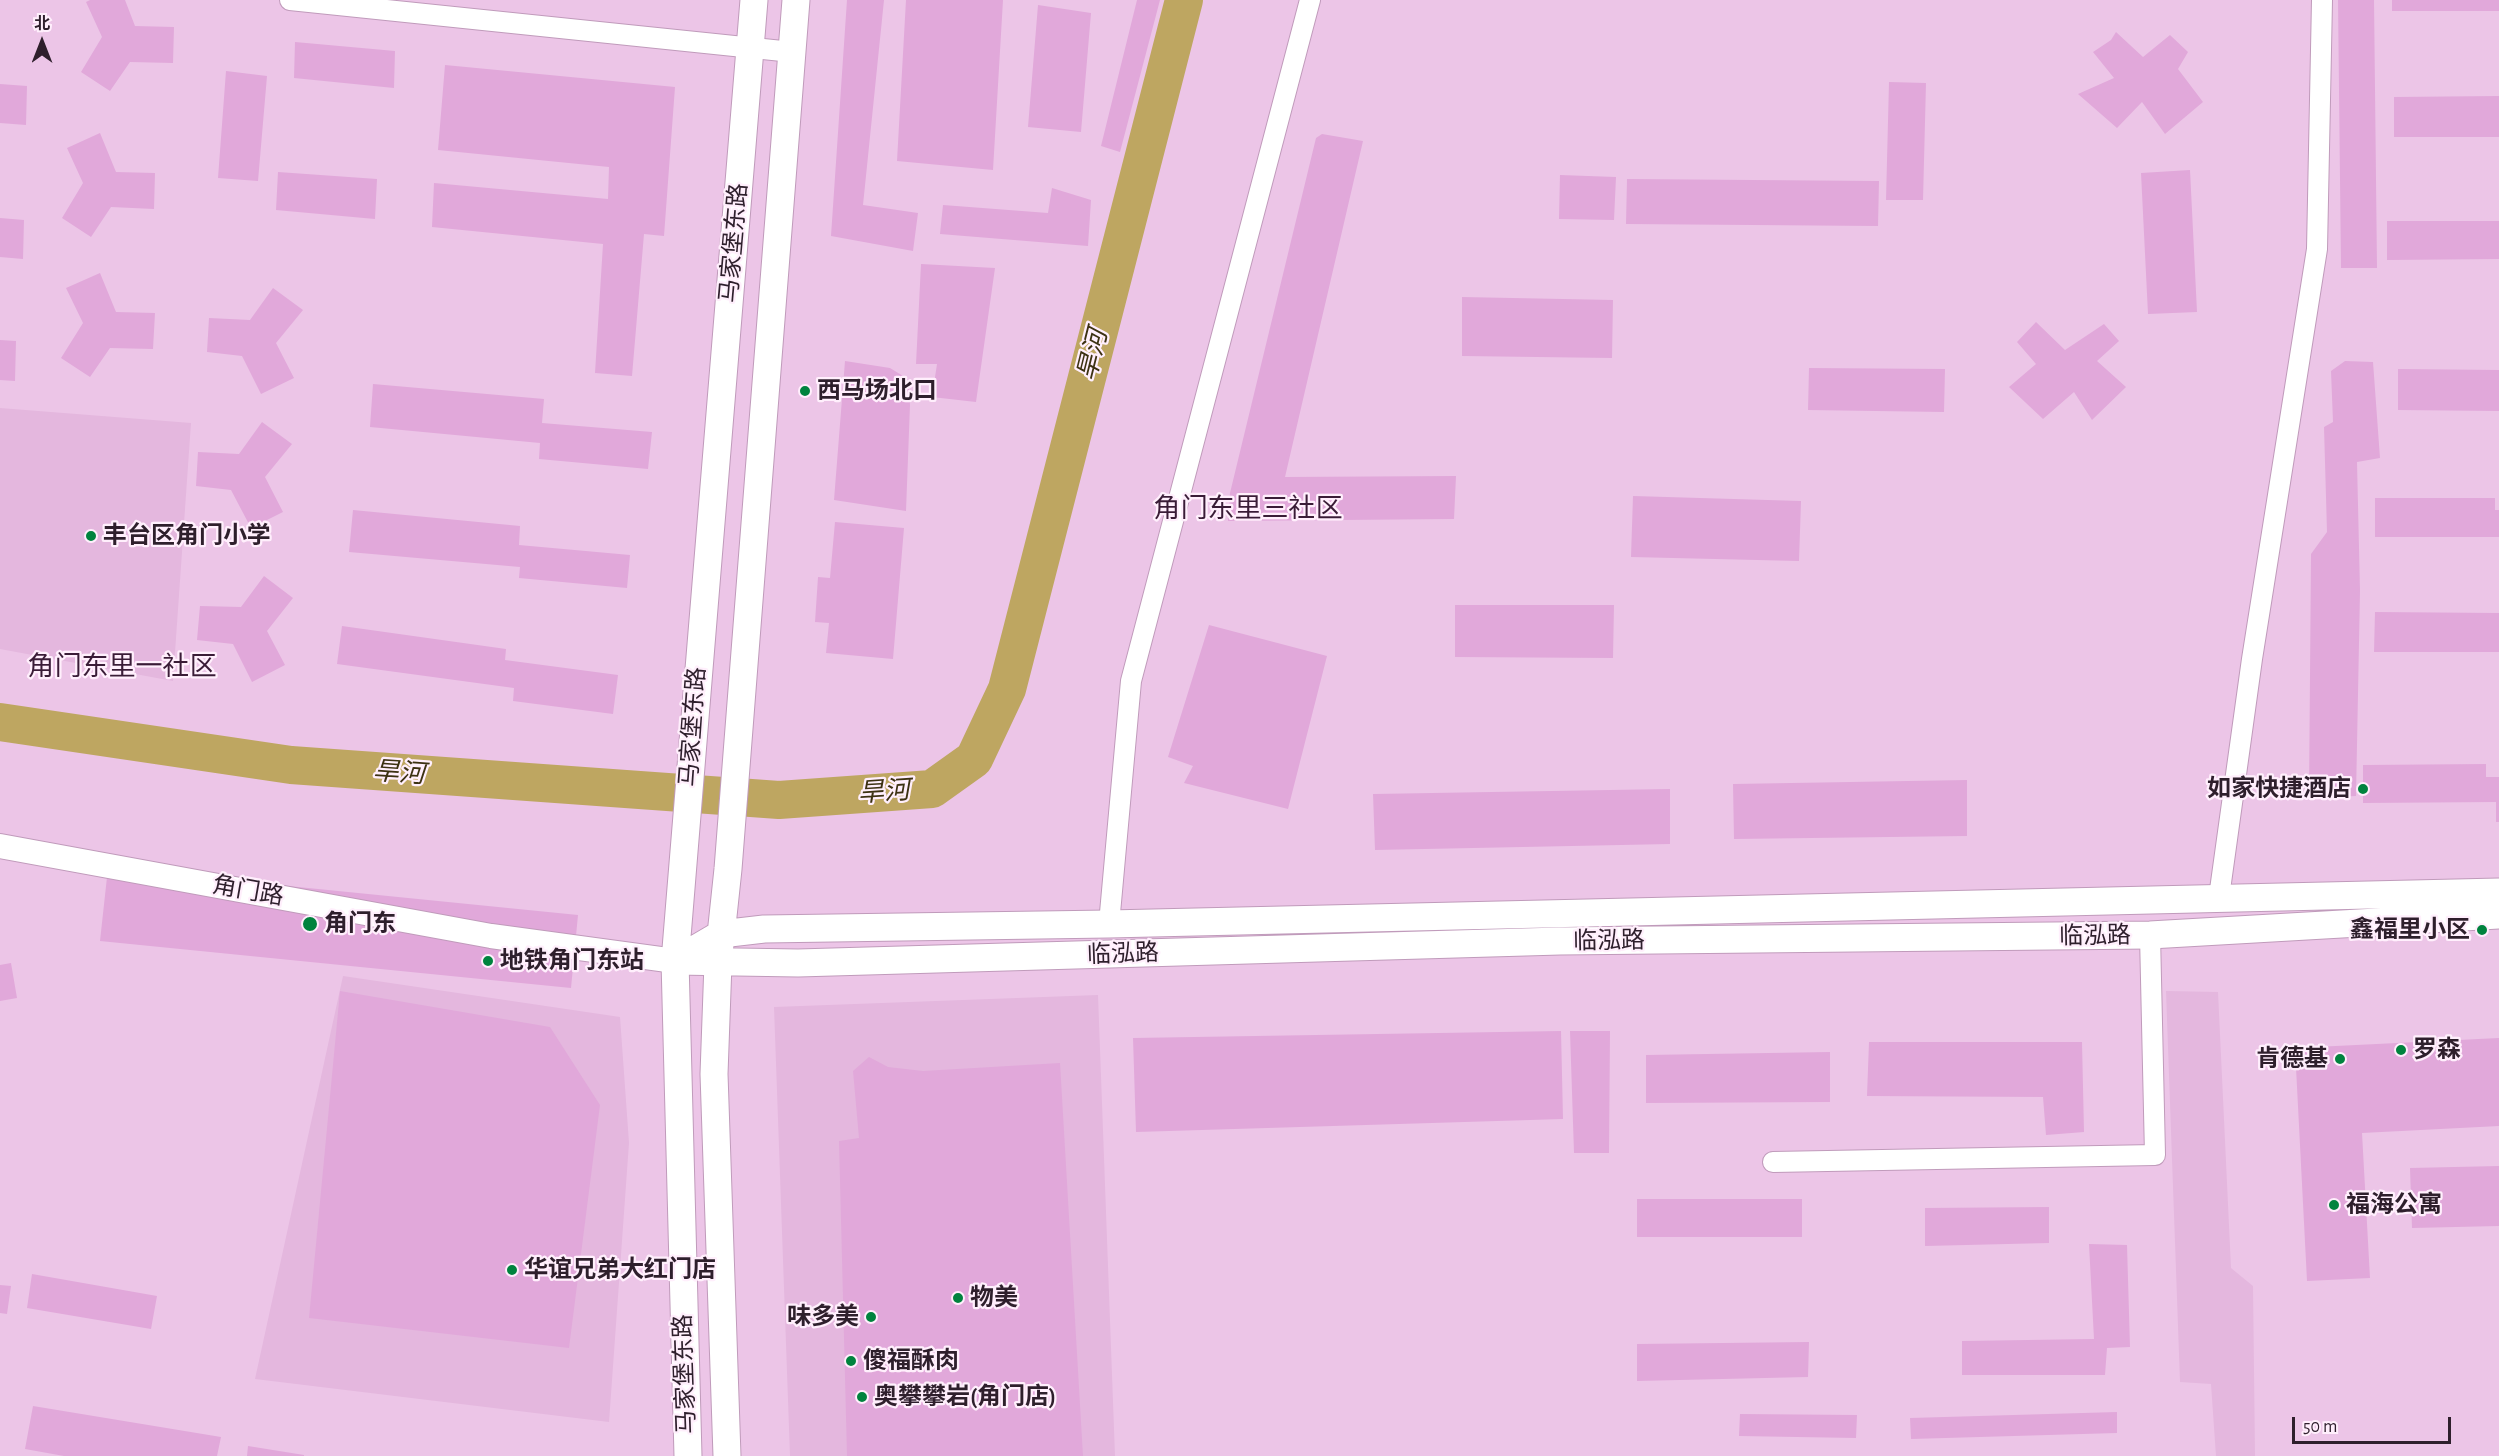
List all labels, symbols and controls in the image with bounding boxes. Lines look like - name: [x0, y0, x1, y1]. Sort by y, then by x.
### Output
- north arrow: [12, 12, 72, 72]
- text: 北: [34, 16, 50, 32]
- street label: 马家堡东路: [714, 182, 754, 304]
- water label: 旱河: [1072, 326, 1114, 384]
- place label: 西马场北口: [817, 377, 937, 405]
- marker: 西马场北口: [798, 384, 812, 398]
- district label: 角门东里三社区: [1154, 493, 1342, 525]
- place label: 丰台区角门小学: [103, 522, 271, 550]
- marker: 丰台区角门小学: [84, 529, 98, 543]
- district label: 角门东里一社区: [28, 651, 216, 683]
- street label: 马家堡东路: [674, 666, 712, 788]
- water label: 旱河: [372, 756, 426, 790]
- water label: 旱河: [857, 775, 911, 809]
- place label: 如家快捷酒店: [2207, 775, 2351, 803]
- marker: 如家快捷酒店: [2356, 782, 2370, 796]
- street label: 角门路: [210, 871, 286, 911]
- place label: 角门东: [324, 910, 396, 938]
- marker: 角门东: [301, 915, 319, 933]
- place label: 鑫福里小区: [2350, 916, 2470, 944]
- street label: 临泓路: [2059, 921, 2131, 951]
- marker: 鑫福里小区: [2475, 923, 2489, 937]
- street label: 临泓路: [1573, 926, 1645, 956]
- street label: 临泓路: [1087, 938, 1159, 970]
- place label: 地铁角门东站: [500, 947, 644, 975]
- marker: 地铁角门东站: [481, 954, 495, 968]
- place label: 罗森: [2413, 1036, 2461, 1064]
- marker: 罗森: [2394, 1043, 2408, 1057]
- place label: 肯德基: [2256, 1045, 2328, 1073]
- marker: 肯德基: [2333, 1052, 2347, 1066]
- place label: 福海公寓: [2346, 1191, 2442, 1219]
- marker: 福海公寓: [2327, 1198, 2341, 1212]
- place label: 华谊兄弟大红门店: [524, 1256, 716, 1284]
- marker: 华谊兄弟大红门店: [505, 1263, 519, 1277]
- place label: 物美: [970, 1284, 1018, 1312]
- marker: 物美: [951, 1291, 965, 1305]
- place label: 味多美: [787, 1303, 859, 1331]
- marker: 味多美: [864, 1310, 878, 1324]
- street label: 马家堡东路: [669, 1314, 701, 1434]
- place label: 傻福酥肉: [863, 1347, 959, 1375]
- marker: 傻福酥肉: [844, 1354, 858, 1368]
- place label: 奥攀攀岩(角门店): [874, 1383, 1056, 1411]
- marker: 奥攀攀岩(角门店): [855, 1390, 869, 1404]
- scale bar: [2295, 1405, 2454, 1443]
- text: 50 m: [2303, 1418, 2337, 1436]

